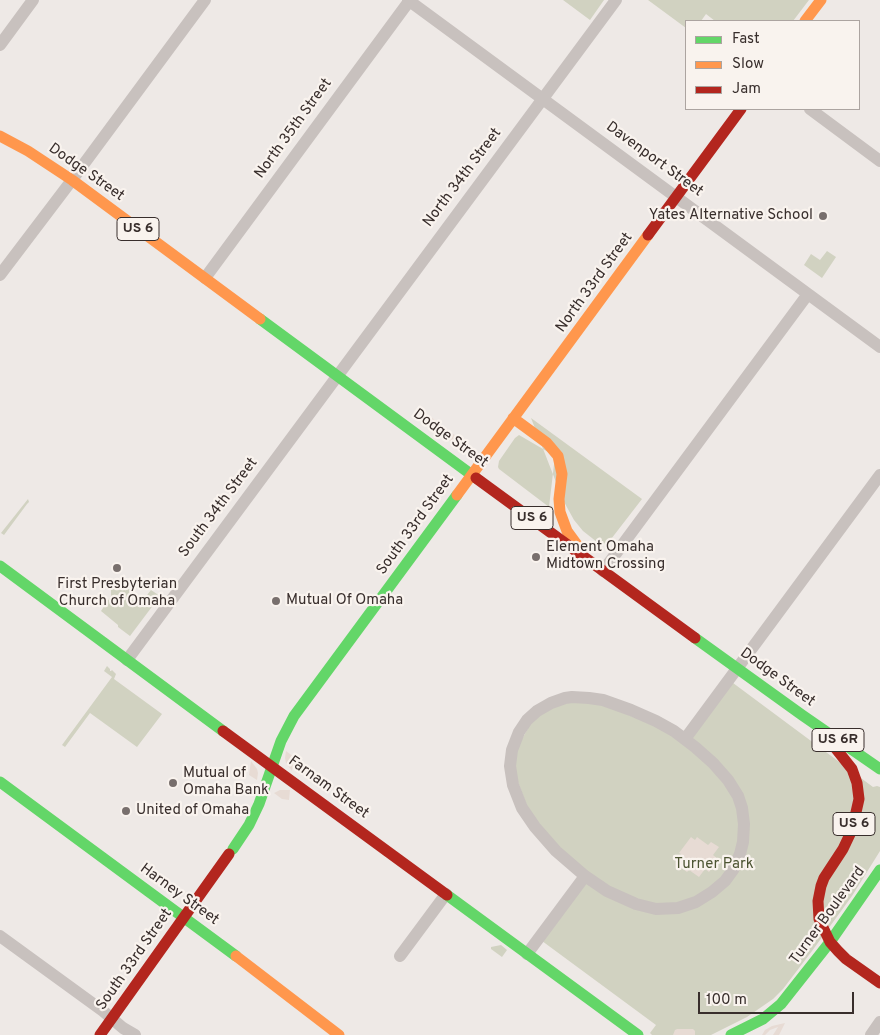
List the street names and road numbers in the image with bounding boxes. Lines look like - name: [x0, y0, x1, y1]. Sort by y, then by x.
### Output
- street label: North 35th Street: [252, 75, 336, 183]
- street label: Davenport Street: [602, 119, 706, 201]
- street label: North 34th Street: [420, 125, 506, 231]
- street label: Dodge Street: [45, 140, 127, 206]
- road number: US 6: [117, 218, 159, 240]
- street label: North 33rd Street: [553, 230, 637, 336]
- street label: Dodge Street: [409, 406, 491, 472]
- street label: South 34th Street: [176, 455, 262, 561]
- street label: South 33rd Street: [374, 471, 458, 579]
- road number: US 6: [511, 506, 553, 530]
- street label: Dodge Street: [736, 645, 818, 711]
- road number: US 6R: [812, 728, 864, 752]
- street label: Farnam Street: [284, 753, 372, 823]
- road number: US 6: [833, 812, 875, 836]
- street label: Harney Street: [136, 860, 222, 930]
- street label: Turner Boulevard: [786, 864, 870, 968]
- street label: South 33rd Street: [93, 906, 177, 1014]

